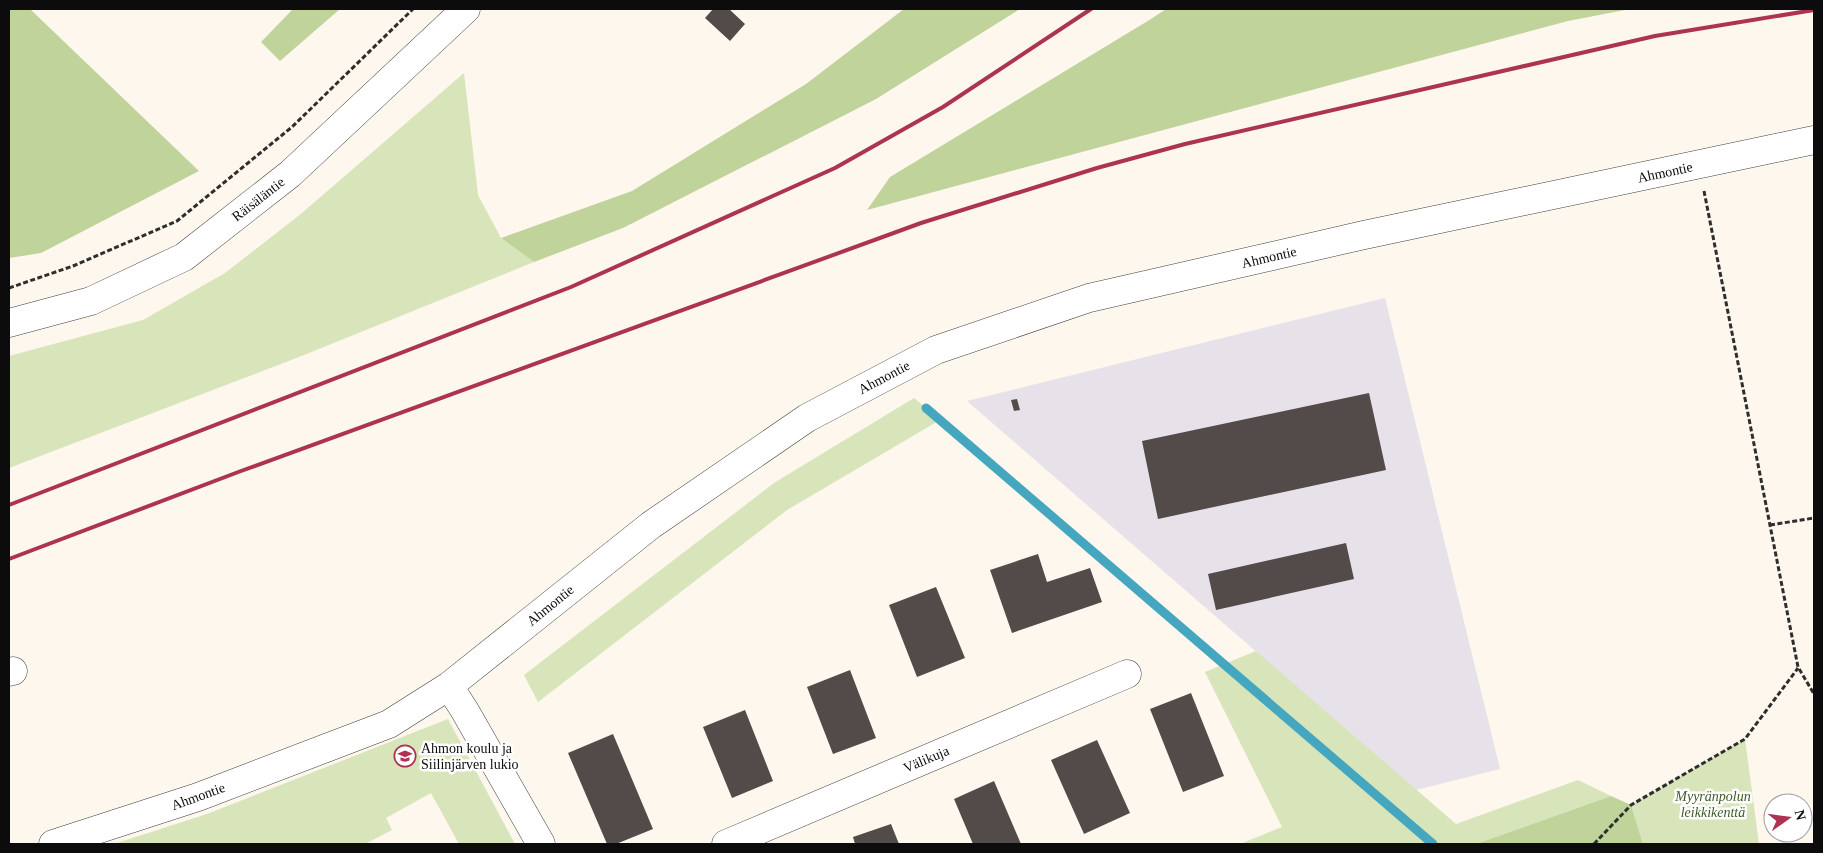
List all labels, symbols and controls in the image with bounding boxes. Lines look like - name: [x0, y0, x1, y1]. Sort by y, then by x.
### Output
- street label: Ahmontie: [1636, 159, 1694, 186]
- street label: Räisäläntie: [229, 174, 287, 224]
- street label: Ahmontie: [1240, 244, 1298, 271]
- street label: Ahmontie: [856, 358, 912, 397]
- street label: Ahmontie: [524, 582, 577, 629]
- place label: Ahmon koulu ja Siilinjärven lukio: [421, 741, 519, 772]
- street label: Välikuja: [901, 743, 952, 776]
- school or university icon: Ahmon koulu ja Siilinjärven lukio: [393, 744, 417, 768]
- street label: Ahmontie: [169, 780, 227, 813]
- park label: Myyränpolun leikkikenttä: [1674, 789, 1751, 820]
- north arrow: [1763, 793, 1813, 843]
- text: N: [1792, 808, 1809, 822]

